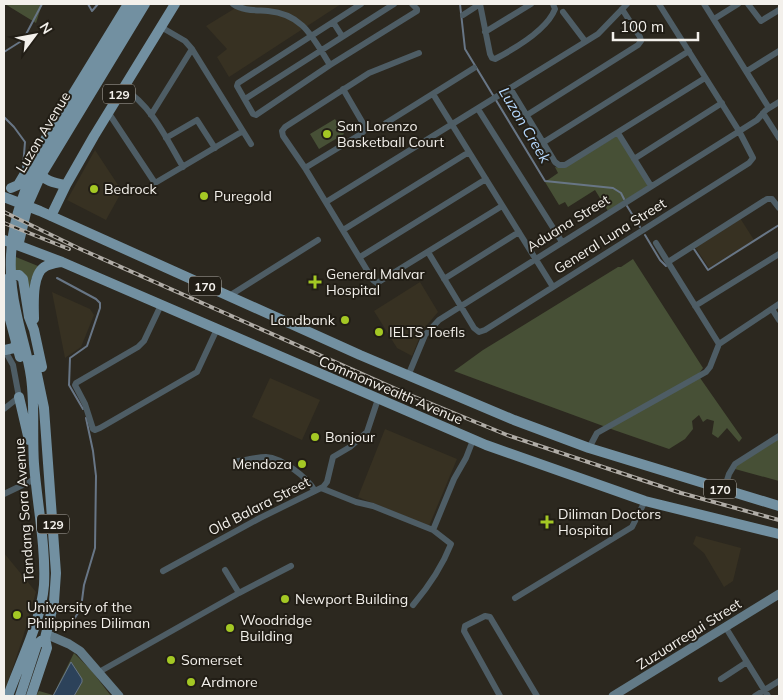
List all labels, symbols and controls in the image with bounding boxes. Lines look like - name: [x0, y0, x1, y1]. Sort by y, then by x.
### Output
- north arrow: [10, 10, 60, 60]
- scale bar: [613, 10, 698, 42]
- text: 100 m: [620, 17, 664, 36]
- text: N: [36, 19, 56, 37]
- water label: Luzon Creek: [495, 84, 556, 168]
- road number: 129: [103, 85, 135, 104]
- street label: Luzon Avenue: [12, 88, 74, 176]
- place label: San Lorenzo Basketball Court: [337, 117, 444, 151]
- marker: San Lorenzo Basketball Court: [321, 128, 333, 140]
- place label: Bedrock: [104, 180, 157, 198]
- marker: Bedrock: [88, 183, 100, 195]
- place label: Puregold: [214, 187, 272, 205]
- marker: Puregold: [198, 190, 210, 202]
- street label: Aduana Street: [523, 190, 613, 256]
- street label: General Luna Street: [551, 194, 669, 278]
- place label: General Malvar Hospital: [326, 265, 426, 299]
- marker: General Malvar Hospital: [308, 275, 322, 289]
- road number: 170: [189, 276, 221, 296]
- place label: Landbank: [270, 311, 336, 329]
- marker: Landbank: [339, 314, 351, 326]
- place label: IELTS Toefls: [389, 323, 465, 341]
- marker: IELTS Toefls: [373, 326, 385, 338]
- street label: Commonwealth Avenue: [316, 351, 466, 429]
- place label: Bonjour: [325, 428, 376, 446]
- marker: Bonjour: [309, 431, 321, 443]
- street label: Tandang Sora Avenue: [10, 438, 38, 582]
- place label: Mendoza: [232, 455, 292, 473]
- marker: Mendoza: [296, 458, 308, 470]
- street label: Old Balara Street: [205, 473, 313, 539]
- road number: 170: [704, 479, 736, 498]
- place label: Diliman Doctors Hospital: [558, 505, 661, 539]
- road number: 129: [37, 514, 69, 534]
- marker: Diliman Doctors Hospital: [540, 515, 554, 529]
- place label: Newport Building: [295, 590, 408, 608]
- marker: Newport Building: [279, 593, 291, 605]
- street label: Zuzuarregui Street: [633, 595, 745, 673]
- place label: University of the Philippines Diliman: [27, 598, 150, 632]
- marker: University of the Philippines Diliman: [11, 609, 23, 621]
- place label: Woodridge Building: [240, 611, 312, 645]
- marker: Woodridge Building: [224, 622, 236, 634]
- place label: Somerset: [181, 651, 242, 669]
- marker: Somerset: [165, 654, 177, 666]
- place label: Ardmore: [201, 673, 258, 691]
- marker: Ardmore: [185, 676, 197, 688]

